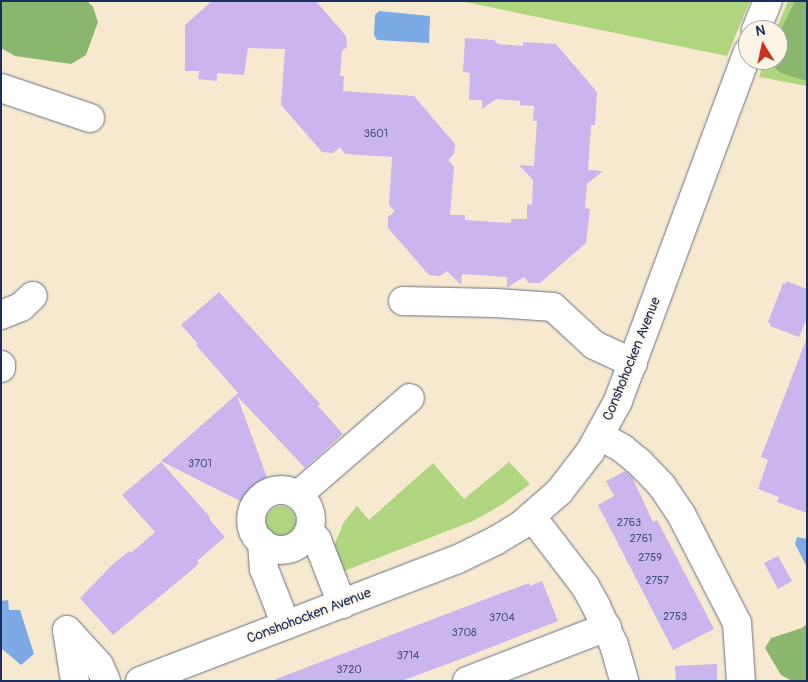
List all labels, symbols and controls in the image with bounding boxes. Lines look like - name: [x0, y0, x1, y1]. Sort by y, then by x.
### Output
- north arrow: [738, 20, 788, 70]
- text: N: [754, 22, 767, 40]
- house number: 3601: [364, 127, 388, 141]
- street label: Conshohocken Avenue: [600, 295, 664, 423]
- house number: 3701: [188, 457, 212, 471]
- house number: 2763: [617, 516, 641, 530]
- house number: 2761: [630, 532, 652, 546]
- house number: 2759: [638, 551, 662, 565]
- house number: 2757: [645, 574, 669, 588]
- street label: Conshohocken Avenue: [245, 585, 373, 647]
- house number: 2753: [663, 610, 687, 624]
- house number: 3704: [489, 611, 515, 625]
- house number: 3708: [451, 626, 477, 640]
- house number: 3714: [397, 649, 419, 663]
- house number: 3720: [336, 663, 362, 677]

